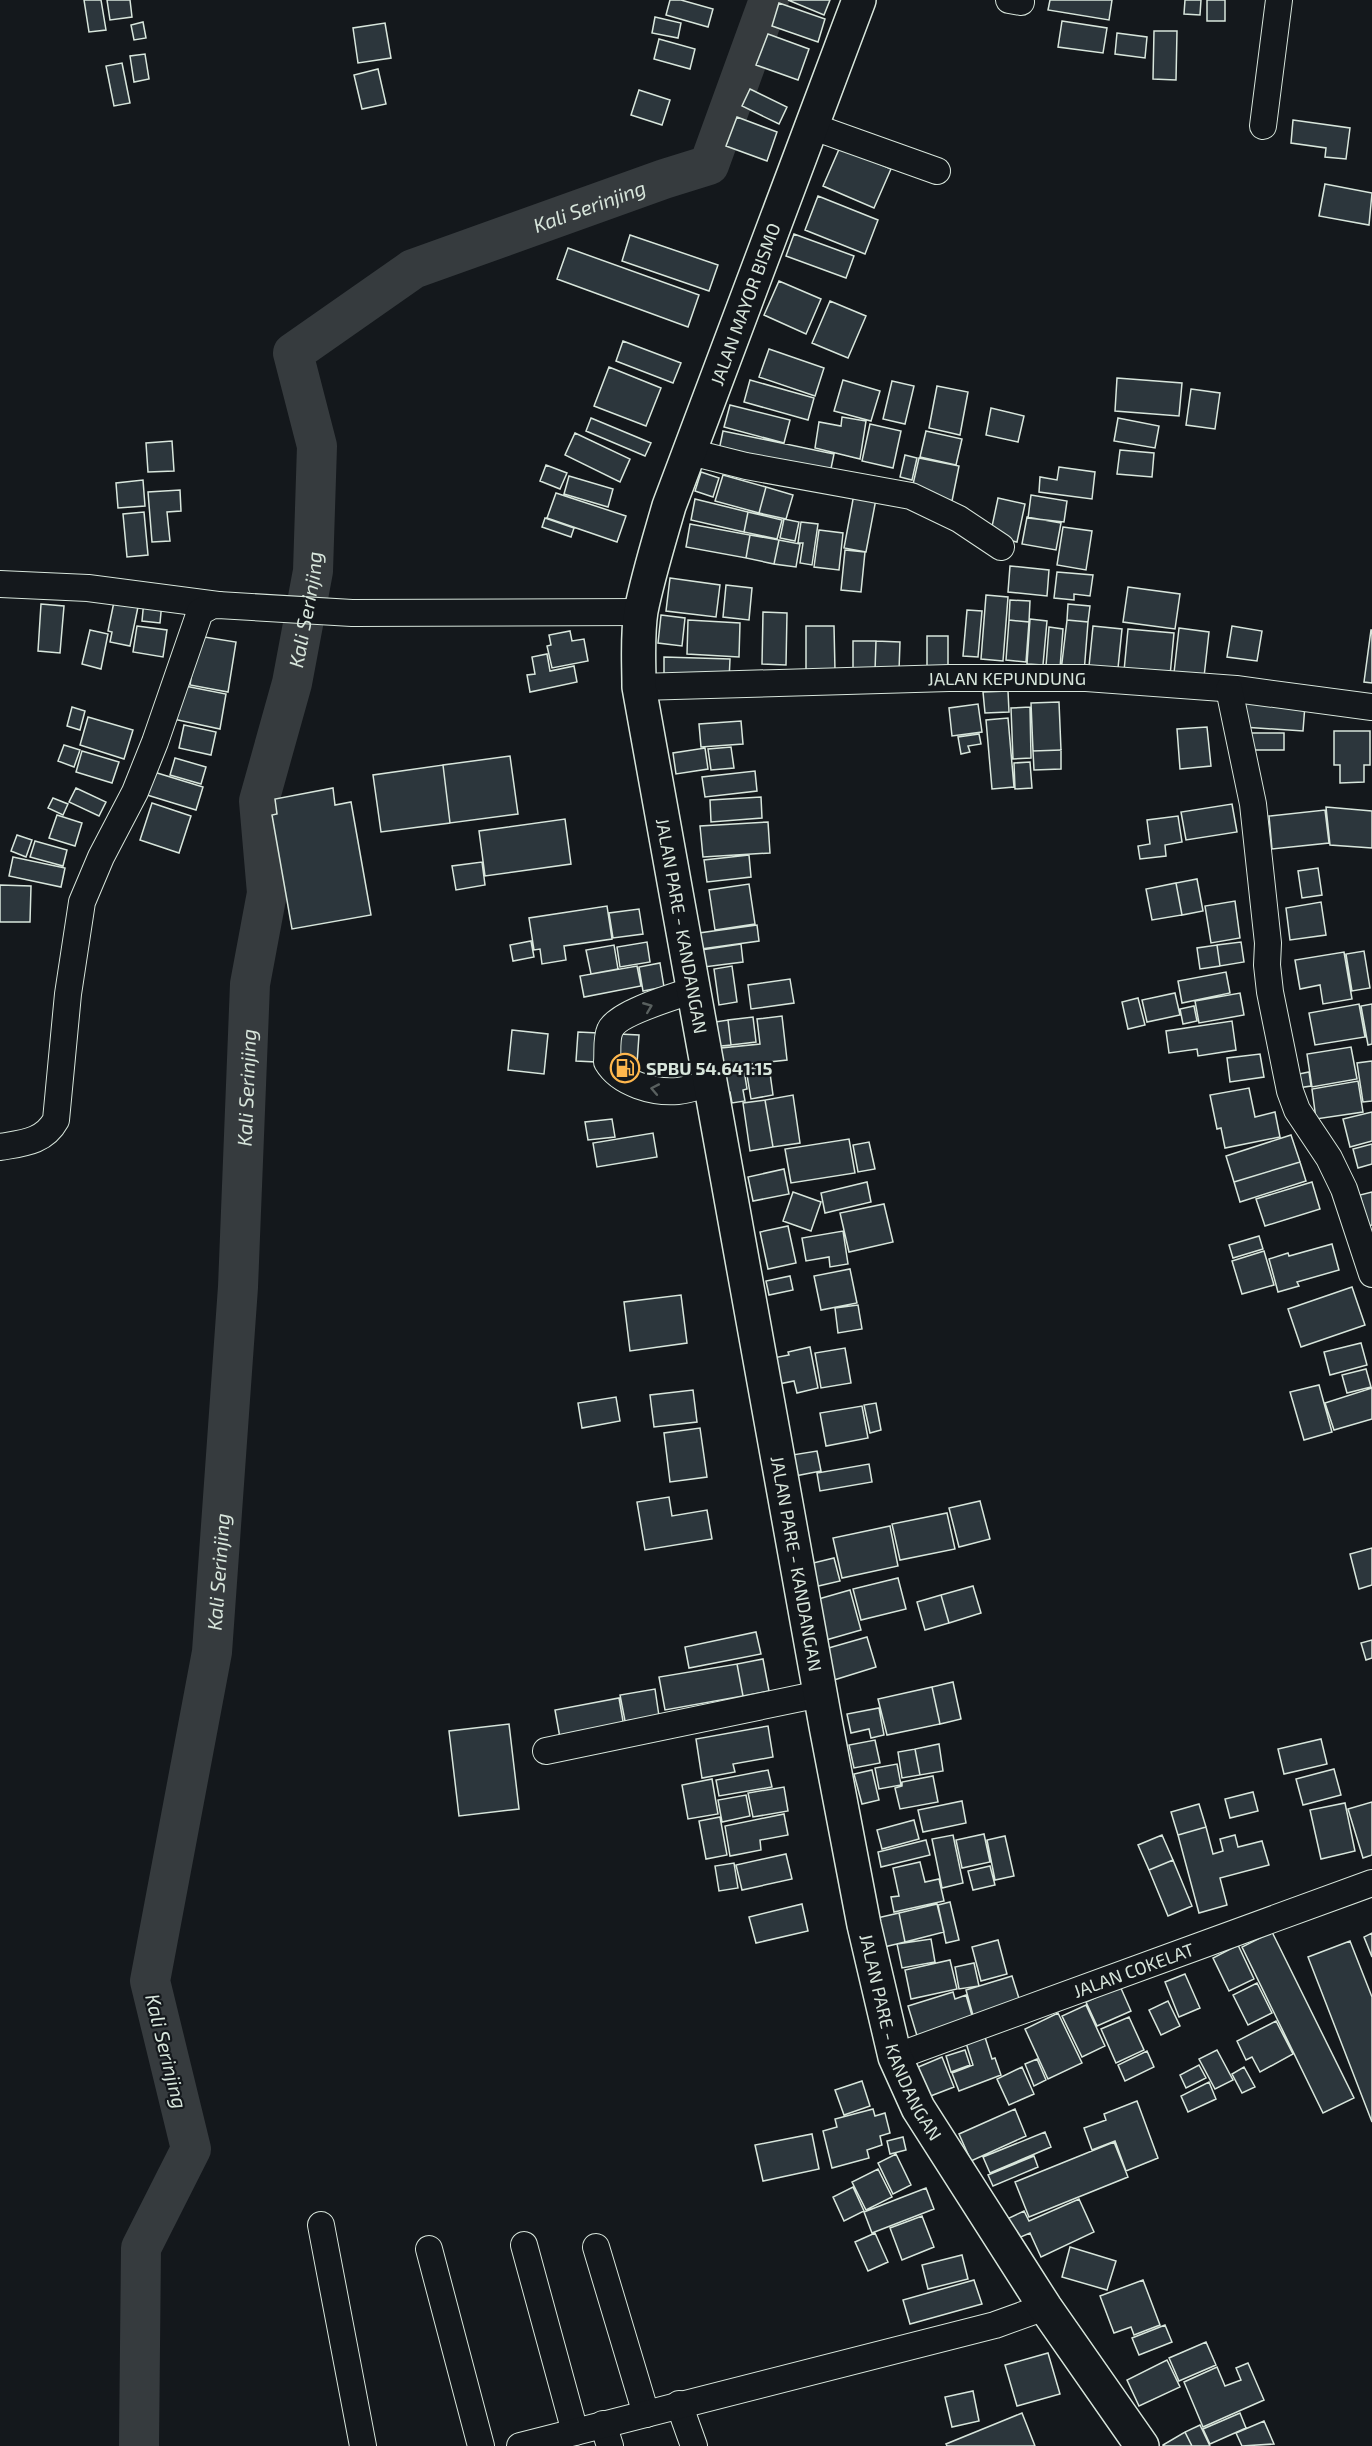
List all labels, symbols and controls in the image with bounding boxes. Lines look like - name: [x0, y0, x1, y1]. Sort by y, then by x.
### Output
- water label: Kali Serinjing: [530, 175, 649, 237]
- street label: JALAN MAYOR BISMO: [705, 220, 785, 388]
- water label: Kali Serinjing: [283, 551, 326, 670]
- street label: JALAN KEPUNDUNG: [927, 667, 1086, 690]
- street label: JALAN PARE - KANDANGAN: [652, 816, 712, 1035]
- one-way arrow: [642, 1002, 653, 1014]
- water label: Kali Serinjing: [232, 1028, 260, 1147]
- fuel station icon: SPBU 54.641.15: [609, 1052, 641, 1084]
- place label: SPBU 54.641.15: [646, 1057, 772, 1079]
- one-way arrow: [650, 1083, 660, 1096]
- street label: JALAN PARE - KANDANGAN: [767, 1454, 827, 1673]
- water label: Kali Serinjing: [202, 1512, 234, 1631]
- street label: JALAN PARE - KANDANGAN: [855, 1931, 947, 2144]
- street label: JALAN COKELAT: [1070, 1938, 1198, 2002]
- water label: Kali Serinjing: [141, 1991, 193, 2111]

